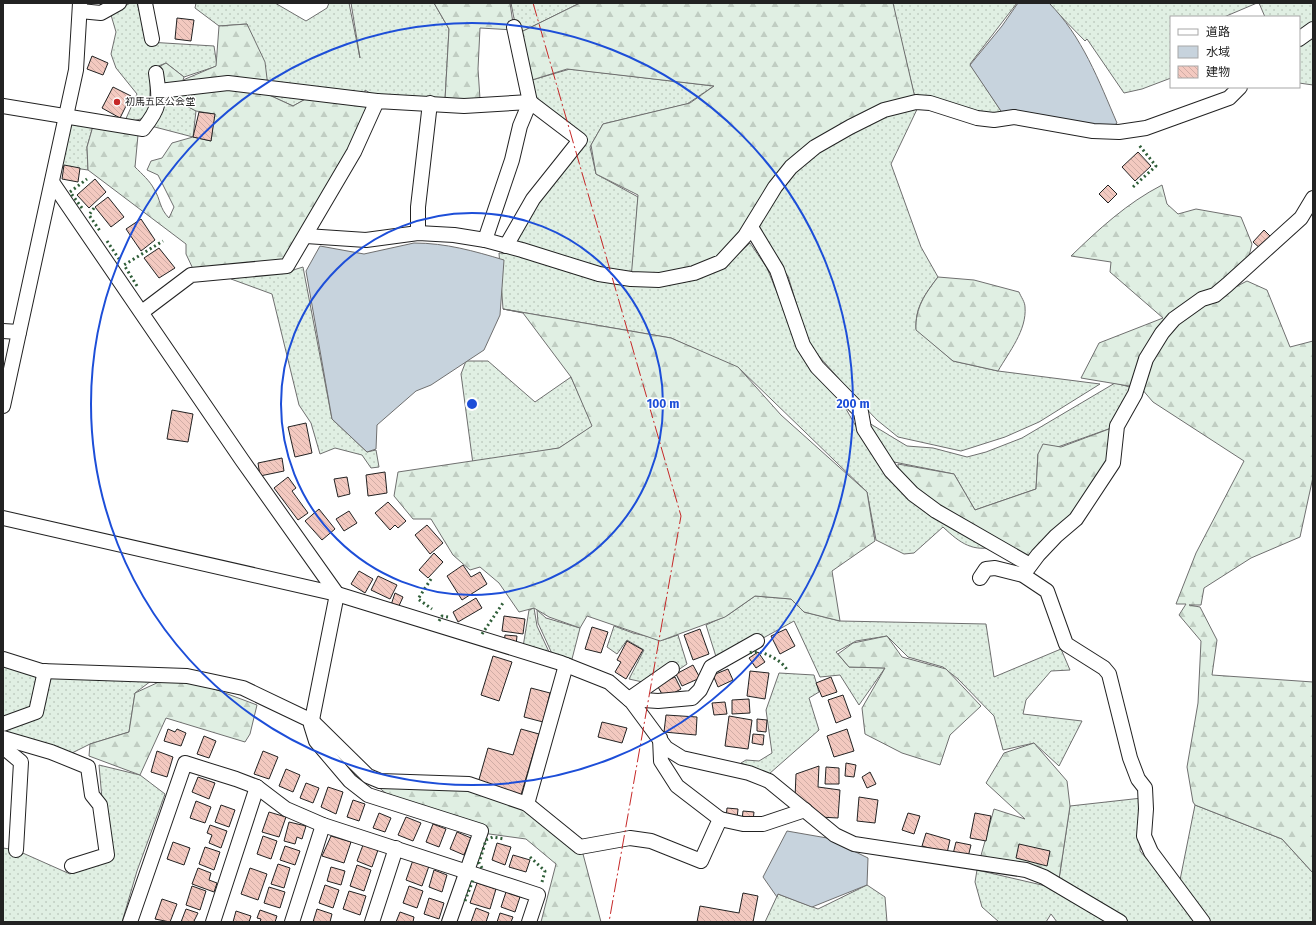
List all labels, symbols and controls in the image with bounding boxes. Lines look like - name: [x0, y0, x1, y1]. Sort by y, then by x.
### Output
- legend: [1170, 16, 1300, 88]
- text: 道路: [1206, 25, 1230, 39]
- text: 水域: [1206, 45, 1230, 59]
- text: 建物: [1206, 65, 1230, 79]
- place label: 初馬五区公会堂: [125, 96, 195, 108]
- marker: 初馬五区公会堂: [112, 97, 122, 107]
- centre of rings: [465, 397, 479, 411]
- text: 100 m: [647, 397, 679, 411]
- text: 200 m: [836, 397, 870, 411]

